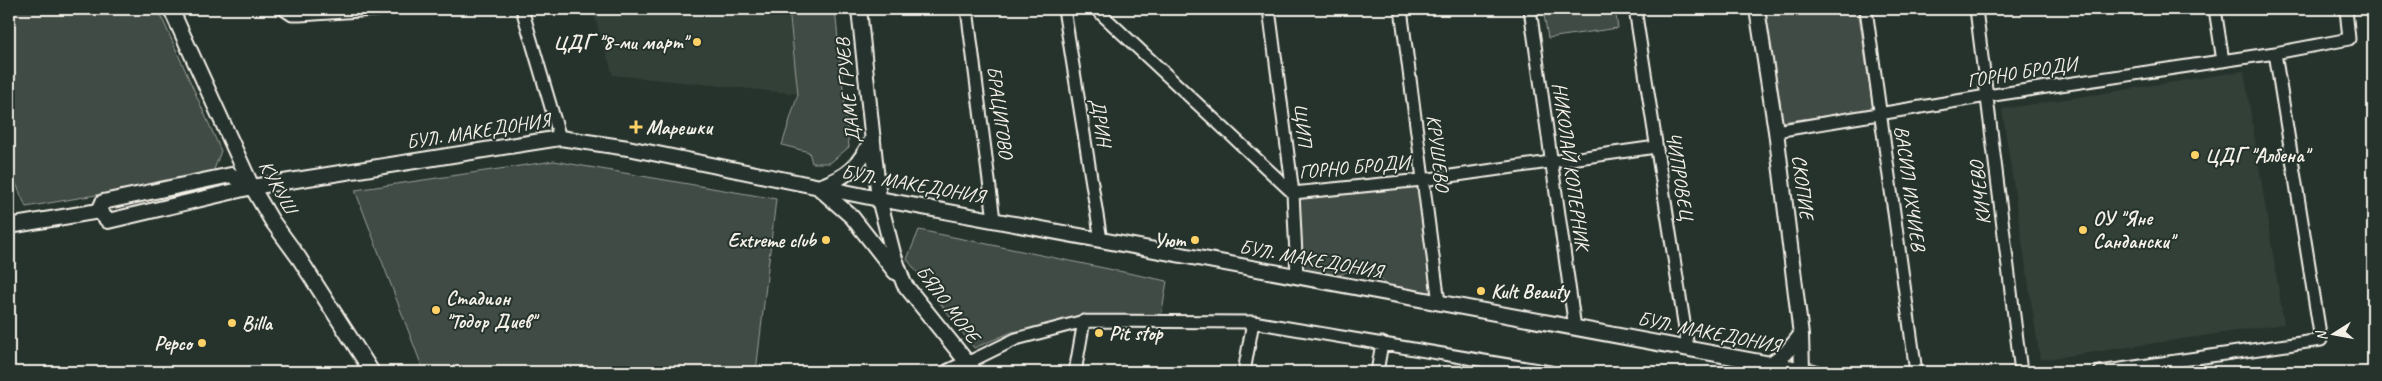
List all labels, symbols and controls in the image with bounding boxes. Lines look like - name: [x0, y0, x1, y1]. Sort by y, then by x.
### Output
- place label: ЦДГ "8-ми март": [553, 30, 691, 55]
- street label: ДАМЕ ГРУЕВ: [830, 35, 866, 144]
- marker: ЦДГ "8-ми март": [691, 36, 703, 48]
- street label: ГОРНО БРОДИ: [1965, 50, 2082, 93]
- street label: БРАЦИГОВО: [981, 64, 1019, 162]
- street label: НИКОЛАЙ КОПЕРНИК: [1547, 81, 1596, 254]
- street label: ДРИН: [1085, 96, 1118, 151]
- street label: ЩИП: [1288, 103, 1318, 150]
- street label: БУЛ. МАКЕДОНИЯ: [405, 107, 554, 155]
- street label: КРУШЕВО: [1421, 113, 1455, 195]
- place label: Марешки: [646, 115, 714, 140]
- marker: Марешки: [630, 121, 642, 133]
- street label: ВАСИЛ ИХЧИЕВ: [1889, 124, 1931, 254]
- street label: ЧИПРОВЕЦ: [1661, 130, 1700, 224]
- place label: ЦДГ "Албена": [2205, 143, 2313, 168]
- street label: ГОРНО БРОДИ: [1298, 149, 1414, 184]
- marker: ЦДГ "Албена": [2189, 149, 2201, 161]
- street label: СКОПИЕ: [1787, 153, 1820, 224]
- street label: КУКУШ: [253, 156, 304, 221]
- street label: КИЧЕВО: [1963, 158, 1996, 226]
- street label: БУЛ. МАКЕДОНИЯ: [840, 159, 989, 209]
- place label: ОУ "Яне Сандански": [2093, 206, 2178, 254]
- marker: ОУ "Яне Сандански": [2077, 224, 2089, 236]
- place label: Extreme club: [728, 228, 818, 253]
- place label: Уют: [1154, 228, 1187, 253]
- marker: Extreme club: [820, 234, 832, 246]
- marker: Уют: [1189, 234, 1201, 246]
- street label: БУЛ. МАКЕДОНИЯ: [1238, 234, 1387, 284]
- street label: БЯЛО МОРЕ: [910, 260, 987, 350]
- place label: Kult Beauty: [1491, 279, 1571, 304]
- marker: Kult Beauty: [1475, 285, 1487, 297]
- place label: Стадион "Тодор Диев": [446, 286, 540, 334]
- marker: Стадион "Тодор Диев": [430, 304, 442, 316]
- street label: БУЛ. МАКЕДОНИЯ: [1636, 306, 1785, 359]
- north arrow: [2310, 308, 2360, 358]
- place label: Billa: [242, 311, 274, 336]
- marker: Billa: [226, 317, 238, 329]
- place label: Pit stop: [1109, 321, 1164, 346]
- marker: Pit stop: [1093, 327, 1105, 339]
- text: N: [2312, 328, 2331, 342]
- place label: Pepco: [154, 331, 194, 356]
- marker: Pepco: [196, 337, 208, 349]

